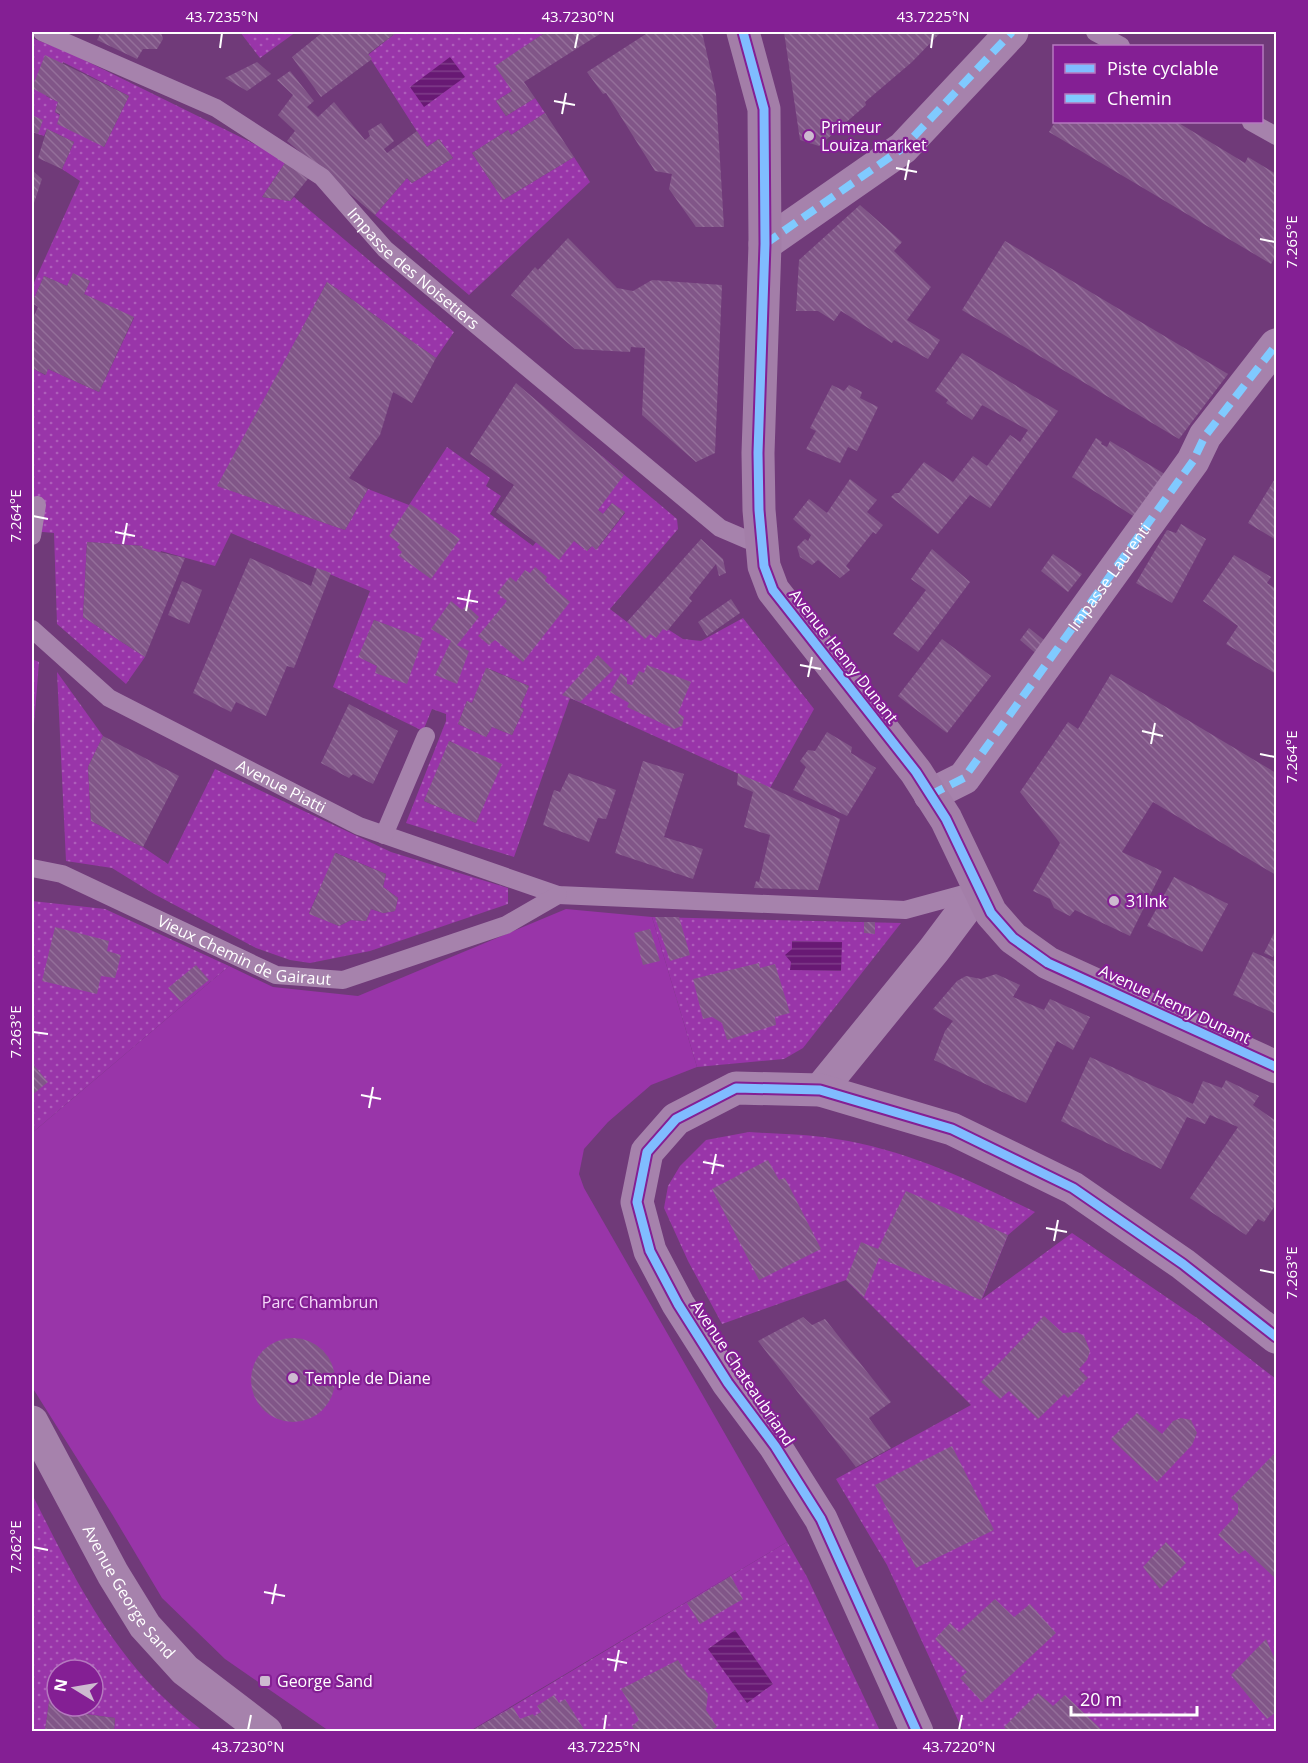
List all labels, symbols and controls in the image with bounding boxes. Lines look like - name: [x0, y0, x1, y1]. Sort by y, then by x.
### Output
- text: 43.7235°N: [185, 6, 259, 26]
- text: 43.7230°N: [541, 6, 615, 26]
- text: 43.7225°N: [896, 6, 970, 26]
- legend: [1053, 45, 1263, 123]
- text: Piste cyclable: [1107, 56, 1219, 80]
- text: Chemin: [1107, 86, 1172, 110]
- place label: Primeur Louiza market: [821, 116, 927, 156]
- marker: Primeur Louiza market: [802, 129, 816, 143]
- street label: Impasse des Noisetiers: [342, 203, 484, 334]
- text: 7.265°E: [1281, 215, 1301, 269]
- text: 7.264°E: [5, 489, 25, 543]
- street label: Impasse Laurenti: [1063, 518, 1156, 636]
- street label: Avenue Henry Dunant: [785, 584, 904, 728]
- text: 7.264°E: [1281, 730, 1301, 784]
- street label: Avenue Piatti: [233, 754, 330, 818]
- place label: 31Ink: [1126, 890, 1168, 912]
- marker: 31Ink: [1107, 894, 1121, 908]
- street label: Vieux Chemin de Gairaut: [154, 910, 332, 990]
- street label: Avenue Henry Dunant: [1096, 959, 1255, 1049]
- text: 7.263°E: [5, 1005, 25, 1059]
- text: 7.263°E: [1281, 1246, 1301, 1300]
- park label: Parc Chambrun: [262, 1291, 378, 1313]
- street label: Avenue Chateaubriand: [686, 1296, 800, 1450]
- place label: Temple de Diane: [305, 1367, 431, 1389]
- marker: Temple de Diane: [286, 1371, 300, 1385]
- text: 7.262°E: [5, 1520, 25, 1574]
- street label: Avenue George Sand: [78, 1521, 180, 1663]
- north arrow: [45, 1658, 105, 1718]
- place label: George Sand: [277, 1670, 373, 1692]
- marker: George Sand: [258, 1674, 272, 1688]
- text: N: [48, 1677, 72, 1694]
- scale bar: [1071, 1679, 1197, 1717]
- text: 20 m: [1080, 1687, 1122, 1711]
- text: 43.7230°N: [211, 1736, 285, 1756]
- text: 43.7225°N: [567, 1736, 641, 1756]
- text: 43.7220°N: [922, 1736, 996, 1756]

